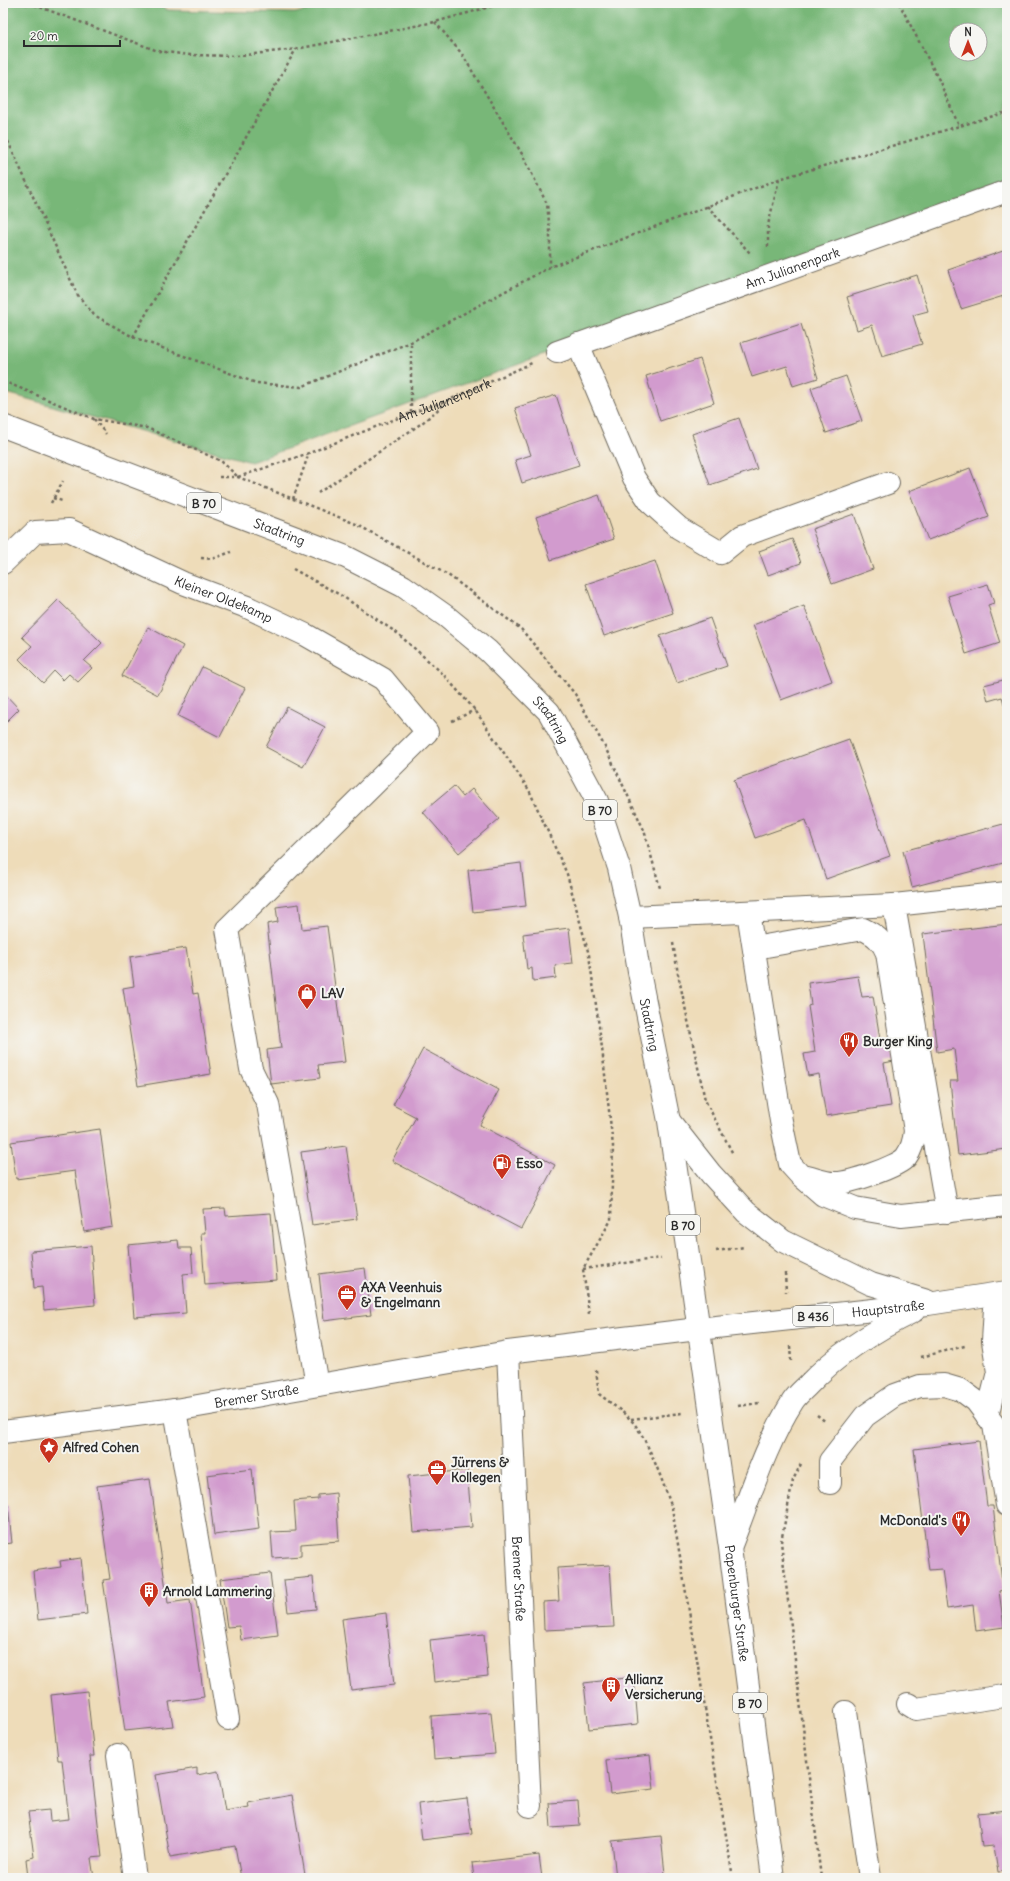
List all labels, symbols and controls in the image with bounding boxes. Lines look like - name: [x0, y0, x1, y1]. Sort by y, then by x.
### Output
- scale bar: [24, 22, 120, 48]
- north arrow: [948, 22, 988, 62]
- text: N: [964, 25, 972, 39]
- text: 20 m: [30, 28, 58, 43]
- street label: Am Julianenpark: [743, 243, 842, 293]
- street label: Am Julianenpark: [395, 374, 494, 426]
- road number: B 70: [187, 493, 221, 513]
- street label: Stadtring: [251, 514, 308, 549]
- street label: Kleiner Oldekamp: [172, 572, 275, 626]
- street label: Stadtring: [529, 692, 573, 746]
- road number: B 70: [583, 800, 617, 820]
- shop icon: LAV: [296, 982, 318, 1010]
- place label: LAV: [321, 985, 345, 1002]
- street label: Stadtring: [636, 997, 663, 1053]
- restaurant icon: Burger King: [838, 1030, 860, 1058]
- place label: Burger King: [863, 1033, 933, 1050]
- fuel station icon: Esso: [491, 1152, 513, 1180]
- place label: Esso: [516, 1155, 543, 1172]
- road number: B 70: [666, 1215, 700, 1235]
- place label: AXA Veenhuis & Engelmann: [361, 1279, 442, 1311]
- office icon: AXA Veenhuis & Engelmann: [336, 1283, 358, 1311]
- street label: Hauptstraße: [851, 1296, 925, 1321]
- road number: B 436: [793, 1306, 833, 1326]
- street label: Bremer Straße: [213, 1380, 300, 1412]
- place icon: Alfred Cohen: [38, 1436, 60, 1464]
- place label: Alfred Cohen: [63, 1439, 139, 1456]
- place label: Jürrens & Kollegen: [451, 1454, 509, 1486]
- office icon: Jürrens & Kollegen: [426, 1458, 448, 1486]
- restaurant icon: McDonald's: [950, 1509, 972, 1537]
- place label: McDonald's: [880, 1512, 947, 1529]
- street label: Bremer Straße: [508, 1536, 530, 1622]
- street label: Papenburger Straße: [721, 1544, 753, 1663]
- building icon: Arnold Lammering: [138, 1580, 160, 1608]
- place label: Arnold Lammering: [163, 1583, 272, 1600]
- place label: Allianz Versicherung: [625, 1671, 703, 1703]
- building icon: Allianz Versicherung: [600, 1675, 622, 1703]
- road number: B 70: [733, 1693, 767, 1713]

